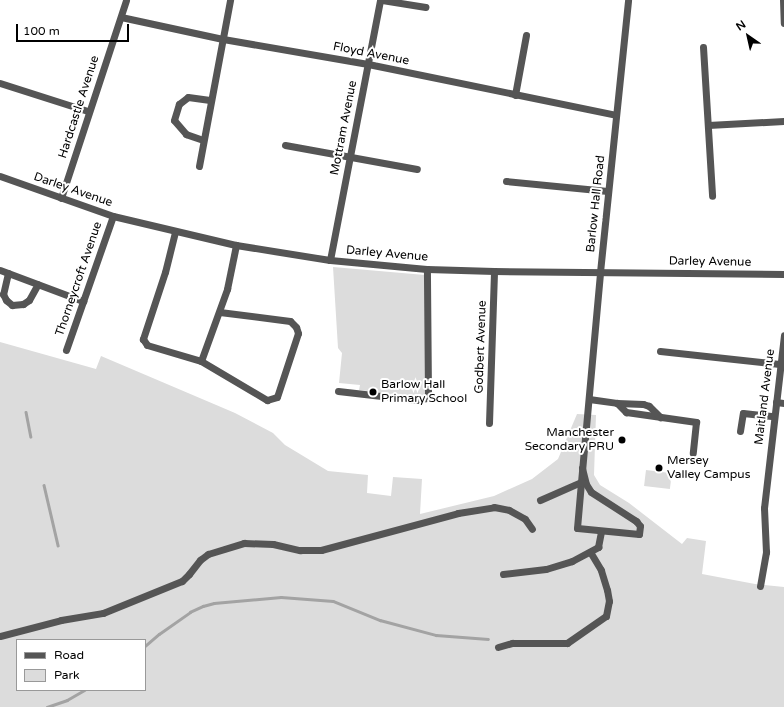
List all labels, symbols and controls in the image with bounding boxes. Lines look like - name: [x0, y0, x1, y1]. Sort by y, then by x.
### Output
- scale bar: [18, 16, 131, 42]
- north arrow: [728, 16, 768, 56]
- text: N: [734, 18, 748, 33]
- text: 100 m: [23, 24, 60, 38]
- street label: Floyd Avenue: [332, 40, 410, 68]
- street label: Hardcastle Avenue: [56, 54, 102, 160]
- street label: Mottram Avenue: [328, 79, 360, 177]
- street label: Barlow Hall Road: [584, 155, 608, 253]
- street label: Darley Avenue: [32, 170, 114, 210]
- street label: Thorneycroft Avenue: [53, 220, 105, 338]
- street label: Darley Avenue: [345, 243, 429, 265]
- street label: Darley Avenue: [669, 254, 751, 270]
- street label: Godbert Avenue: [472, 300, 490, 394]
- street label: Maitland Avenue: [752, 348, 778, 446]
- place label: Barlow Hall Primary School: [381, 378, 467, 406]
- marker: Barlow Hall Primary School: [368, 387, 378, 397]
- place label: Manchester Secondary PRU: [525, 426, 614, 454]
- marker: Manchester Secondary PRU: [617, 435, 627, 445]
- place label: Mersey Valley Campus: [667, 454, 750, 482]
- marker: Mersey Valley Campus: [654, 463, 664, 473]
- legend: [16, 639, 146, 691]
- text: Road: [54, 648, 84, 662]
- text: Park: [54, 668, 80, 682]

